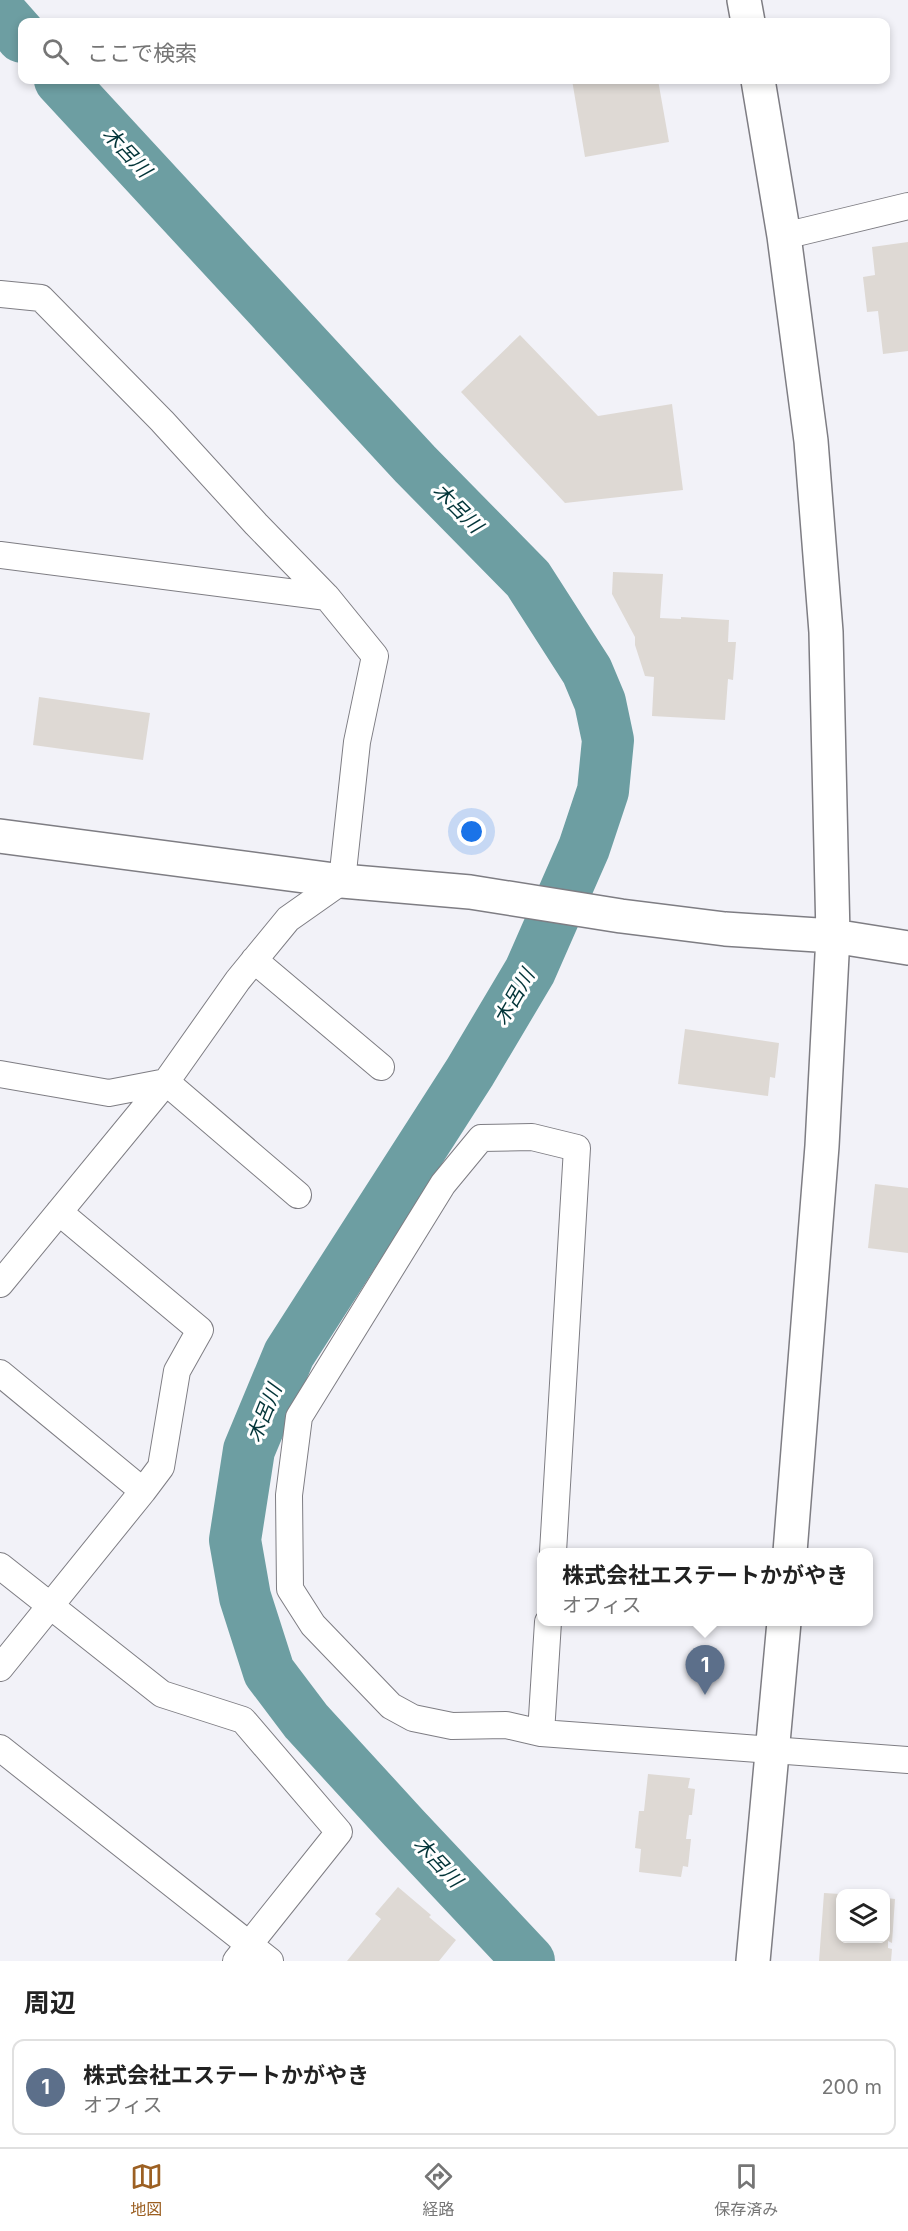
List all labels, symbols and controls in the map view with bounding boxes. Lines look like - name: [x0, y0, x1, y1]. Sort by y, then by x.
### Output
- search box: [18, 18, 890, 84]
- icon: search: [39, 35, 72, 68]
- text: ここで検索: [87, 40, 197, 66]
- water label: 木呂川: [98, 122, 158, 184]
- water label: 木呂川: [428, 478, 489, 539]
- your location: [457, 817, 486, 846]
- water label: 木呂川: [489, 963, 540, 1029]
- water label: 木呂川: [242, 1379, 287, 1445]
- popup: [537, 1548, 873, 1626]
- text: 株式会社エステートかがやき: [562, 1562, 848, 1588]
- text: オフィス: [562, 1593, 642, 1617]
- pin: 1: [686, 1646, 724, 1695]
- water label: 木呂川: [409, 1832, 469, 1894]
- map controls: [836, 1889, 890, 1943]
- button: layers: [836, 1889, 890, 1943]
- text: 周辺: [24, 1987, 76, 2018]
- text: 株式会社エステートかがやき: [83, 2062, 369, 2088]
- text: 1: [41, 2075, 50, 2099]
- text: 200 m: [821, 2075, 882, 2099]
- text: オフィス: [83, 2093, 163, 2117]
- tab: 地図: [130, 2160, 163, 2220]
- tab: 経路: [422, 2160, 455, 2220]
- tab: 保存済み: [714, 2160, 778, 2220]

